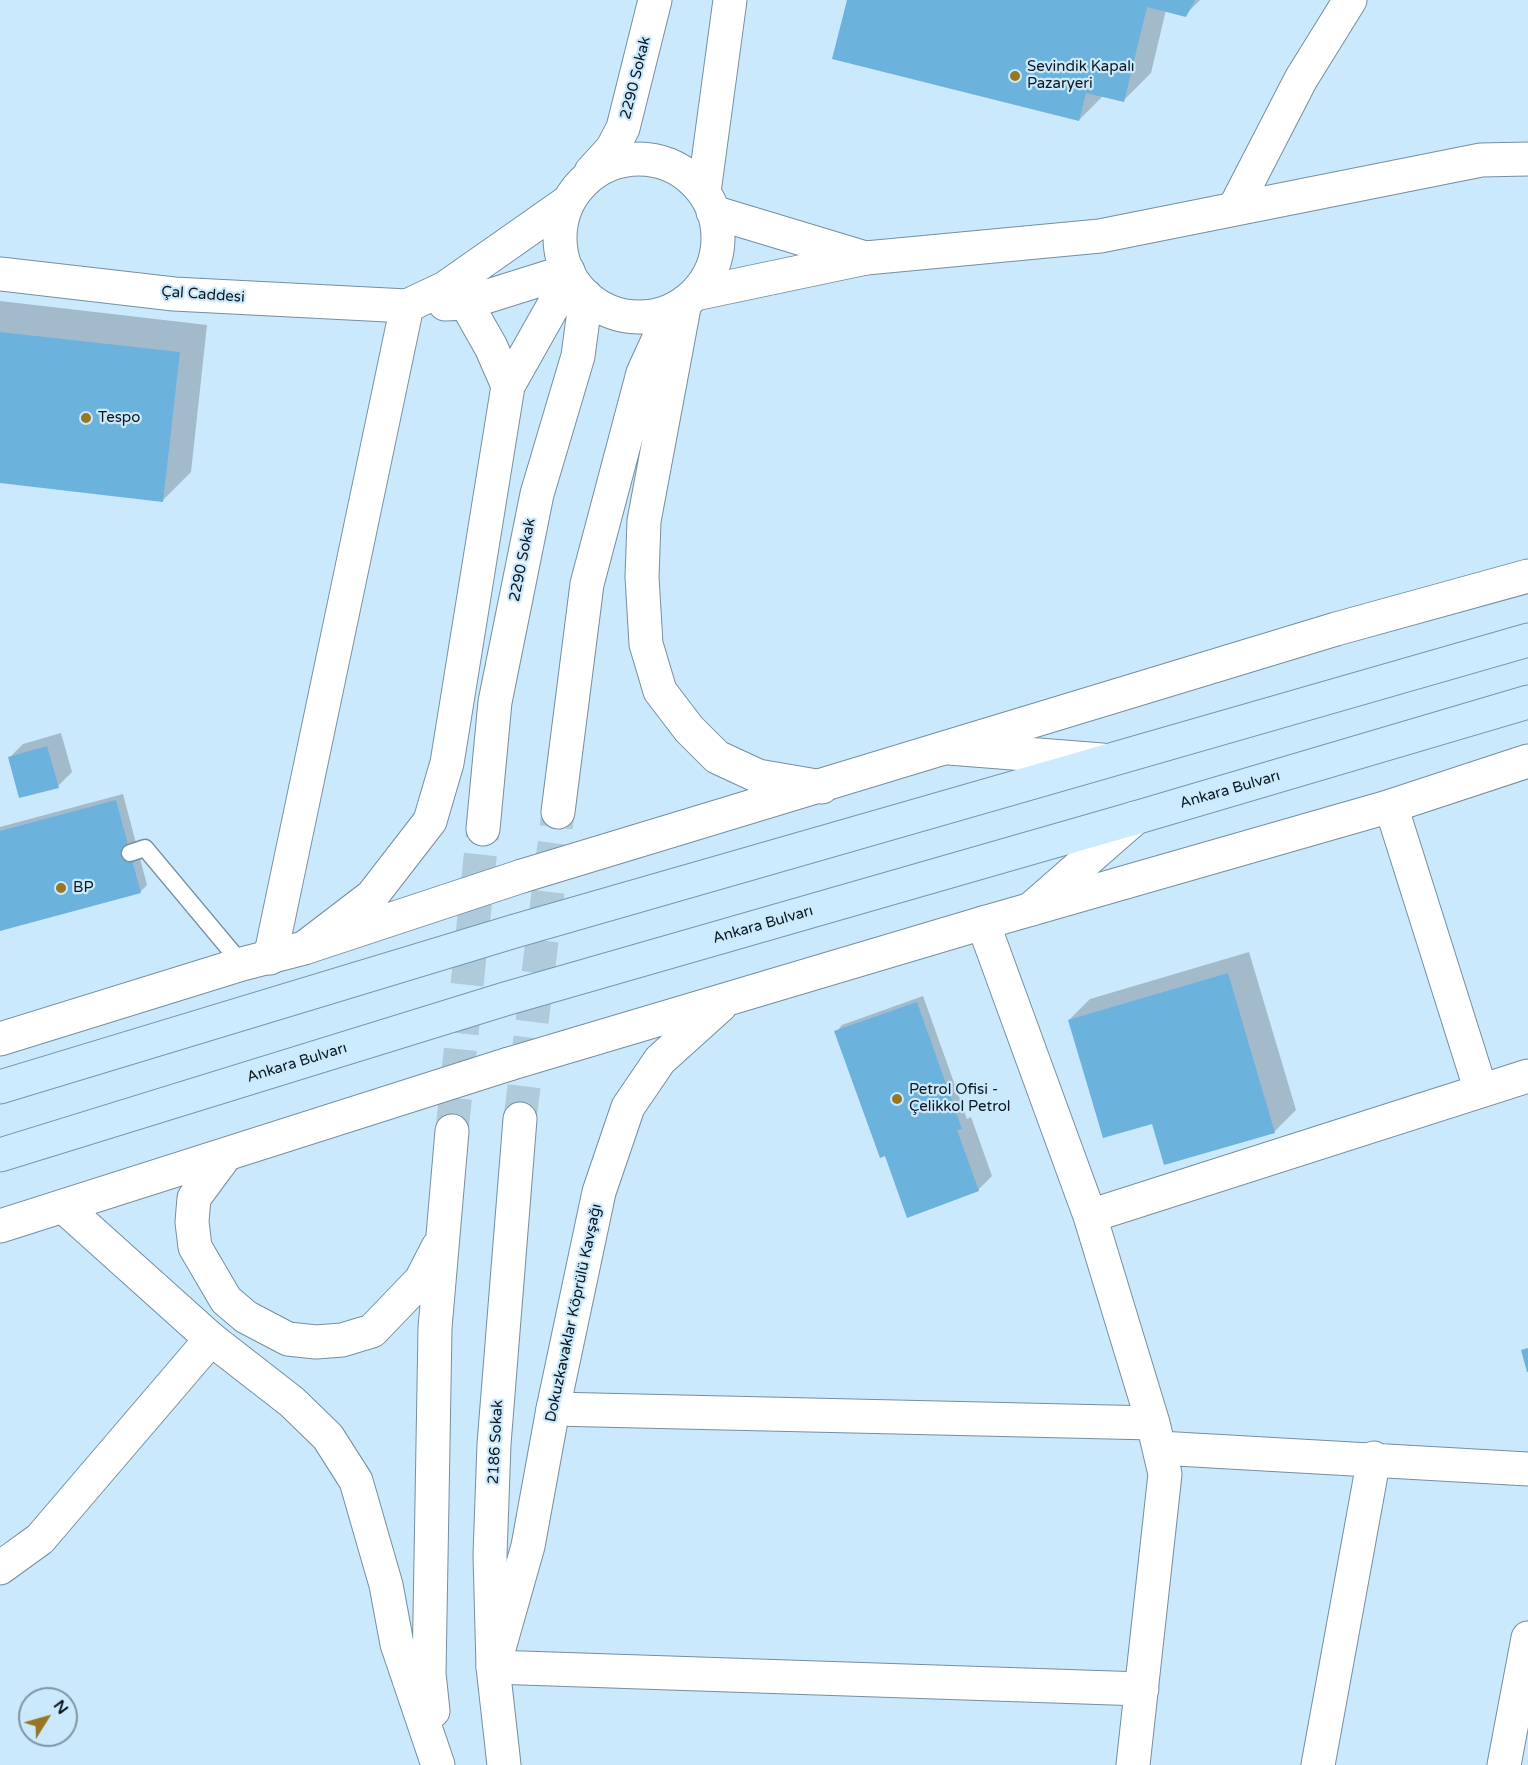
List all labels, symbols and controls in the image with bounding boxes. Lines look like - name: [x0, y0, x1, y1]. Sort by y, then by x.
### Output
- street label: 2290 Sokak: [617, 35, 655, 121]
- place label: Sevindik Kapalı Pazaryeri: [1027, 58, 1135, 93]
- marker: Sevindik Kapalı Pazaryeri: [1008, 69, 1022, 83]
- street label: Çal Caddesi: [161, 283, 245, 307]
- place label: Tespo: [98, 409, 140, 427]
- marker: Tespo: [79, 411, 93, 425]
- street label: 2290 Sokak: [506, 517, 540, 603]
- street label: Ankara Bulvarı: [1178, 767, 1282, 813]
- place label: BP: [73, 879, 93, 897]
- marker: BP: [54, 881, 68, 895]
- street label: Ankara Bulvarı: [711, 902, 815, 948]
- street label: Ankara Bulvarı: [245, 1039, 349, 1087]
- place label: Petrol Ofisi - Çelikkol Petrol: [909, 1081, 1011, 1116]
- marker: Petrol Ofisi - Çelikkol Petrol: [890, 1092, 904, 1106]
- street label: Dokuzkavaklar Köprülü Kavşağı: [542, 1202, 606, 1424]
- street label: 2186 Sokak: [485, 1399, 507, 1485]
- north arrow: [18, 1687, 78, 1747]
- text: N: [49, 1696, 73, 1719]

